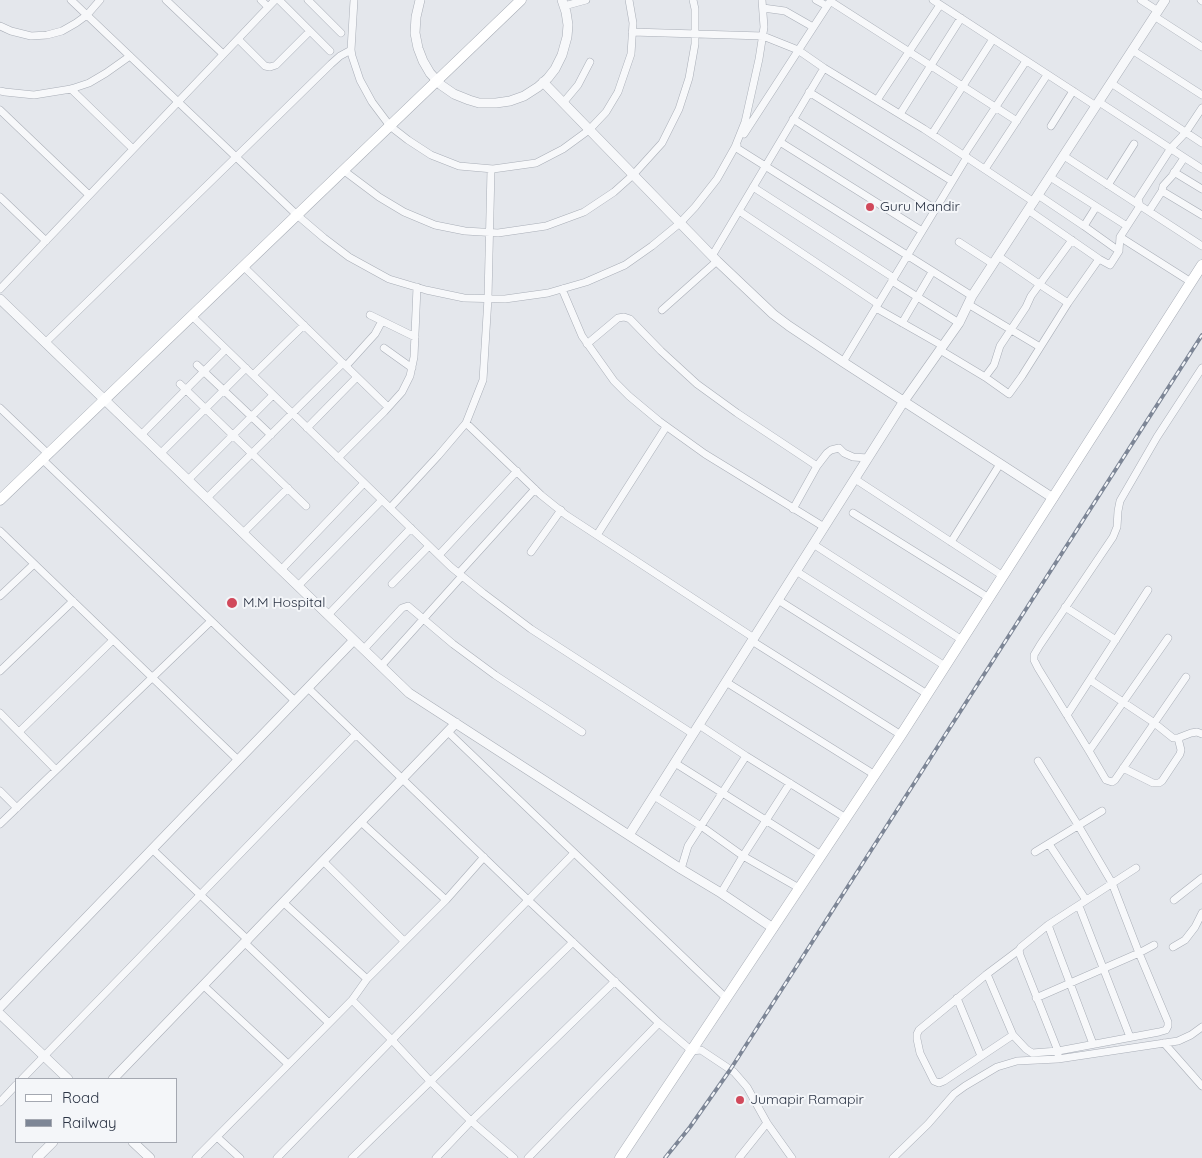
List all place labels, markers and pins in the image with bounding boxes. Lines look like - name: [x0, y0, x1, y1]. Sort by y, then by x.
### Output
- place label: Guru Mandir: [880, 199, 960, 215]
- marker: Guru Mandir: [864, 201, 876, 213]
- place label: M.M Hospital: [243, 595, 326, 611]
- marker: M.M Hospital: [225, 596, 239, 610]
- place label: Jumapir Ramapir: [750, 1092, 864, 1108]
- marker: Jumapir Ramapir: [734, 1094, 746, 1106]

